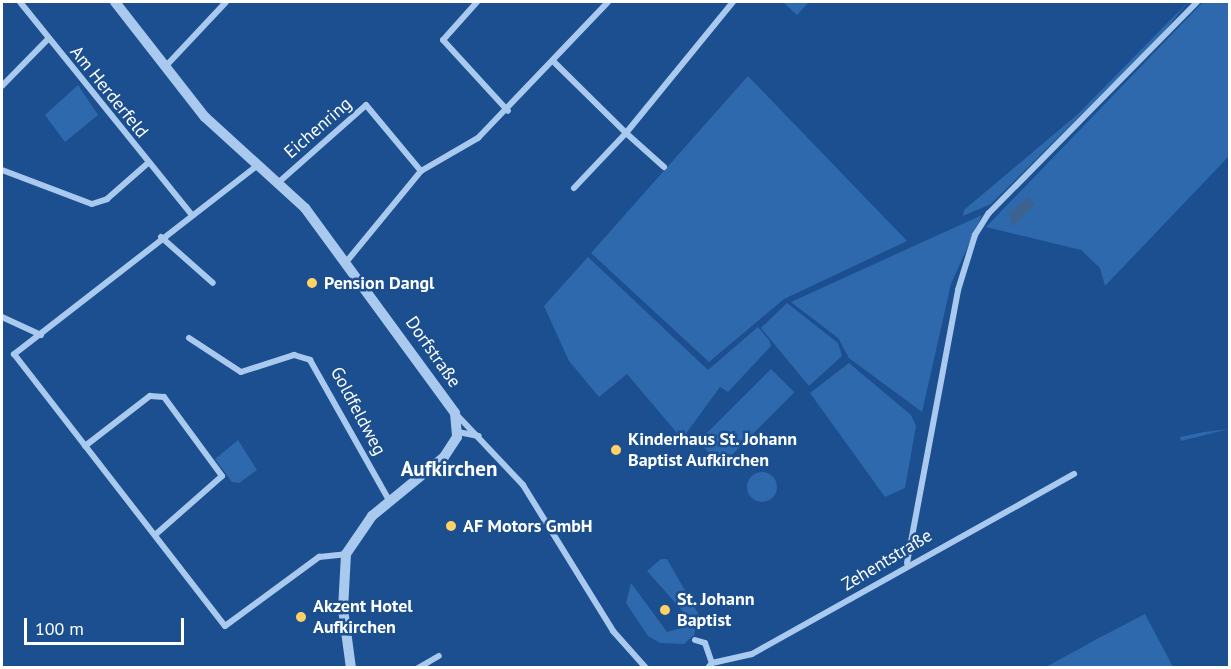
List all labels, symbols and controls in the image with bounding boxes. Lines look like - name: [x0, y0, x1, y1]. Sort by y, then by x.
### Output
- street label: Am Herderfeld: [65, 42, 153, 142]
- street label: Eichenring: [280, 93, 356, 163]
- place label: Pension Dangl: [324, 272, 434, 294]
- marker: Pension Dangl: [305, 276, 319, 290]
- street label: Dorfstraße: [401, 312, 465, 392]
- street label: Goldfeldweg: [326, 363, 390, 459]
- place label: Kinderhaus St. Johann Baptist Aufkirchen: [628, 429, 798, 472]
- marker: Kinderhaus St. Johann Baptist Aufkirchen: [609, 443, 623, 457]
- district label: Aufkirchen: [401, 456, 497, 482]
- place label: AF Motors GmbH: [463, 515, 593, 537]
- marker: AF Motors GmbH: [444, 519, 458, 533]
- street label: Zehentstraße: [838, 525, 936, 595]
- place label: St. Johann Baptist: [677, 589, 756, 632]
- place label: Akzent Hotel Aufkirchen: [313, 596, 413, 638]
- marker: St. Johann Baptist: [658, 603, 672, 617]
- scale bar: [27, 606, 188, 644]
- marker: Akzent Hotel Aufkirchen: [294, 610, 308, 624]
- text: 100 m: [35, 617, 84, 640]

